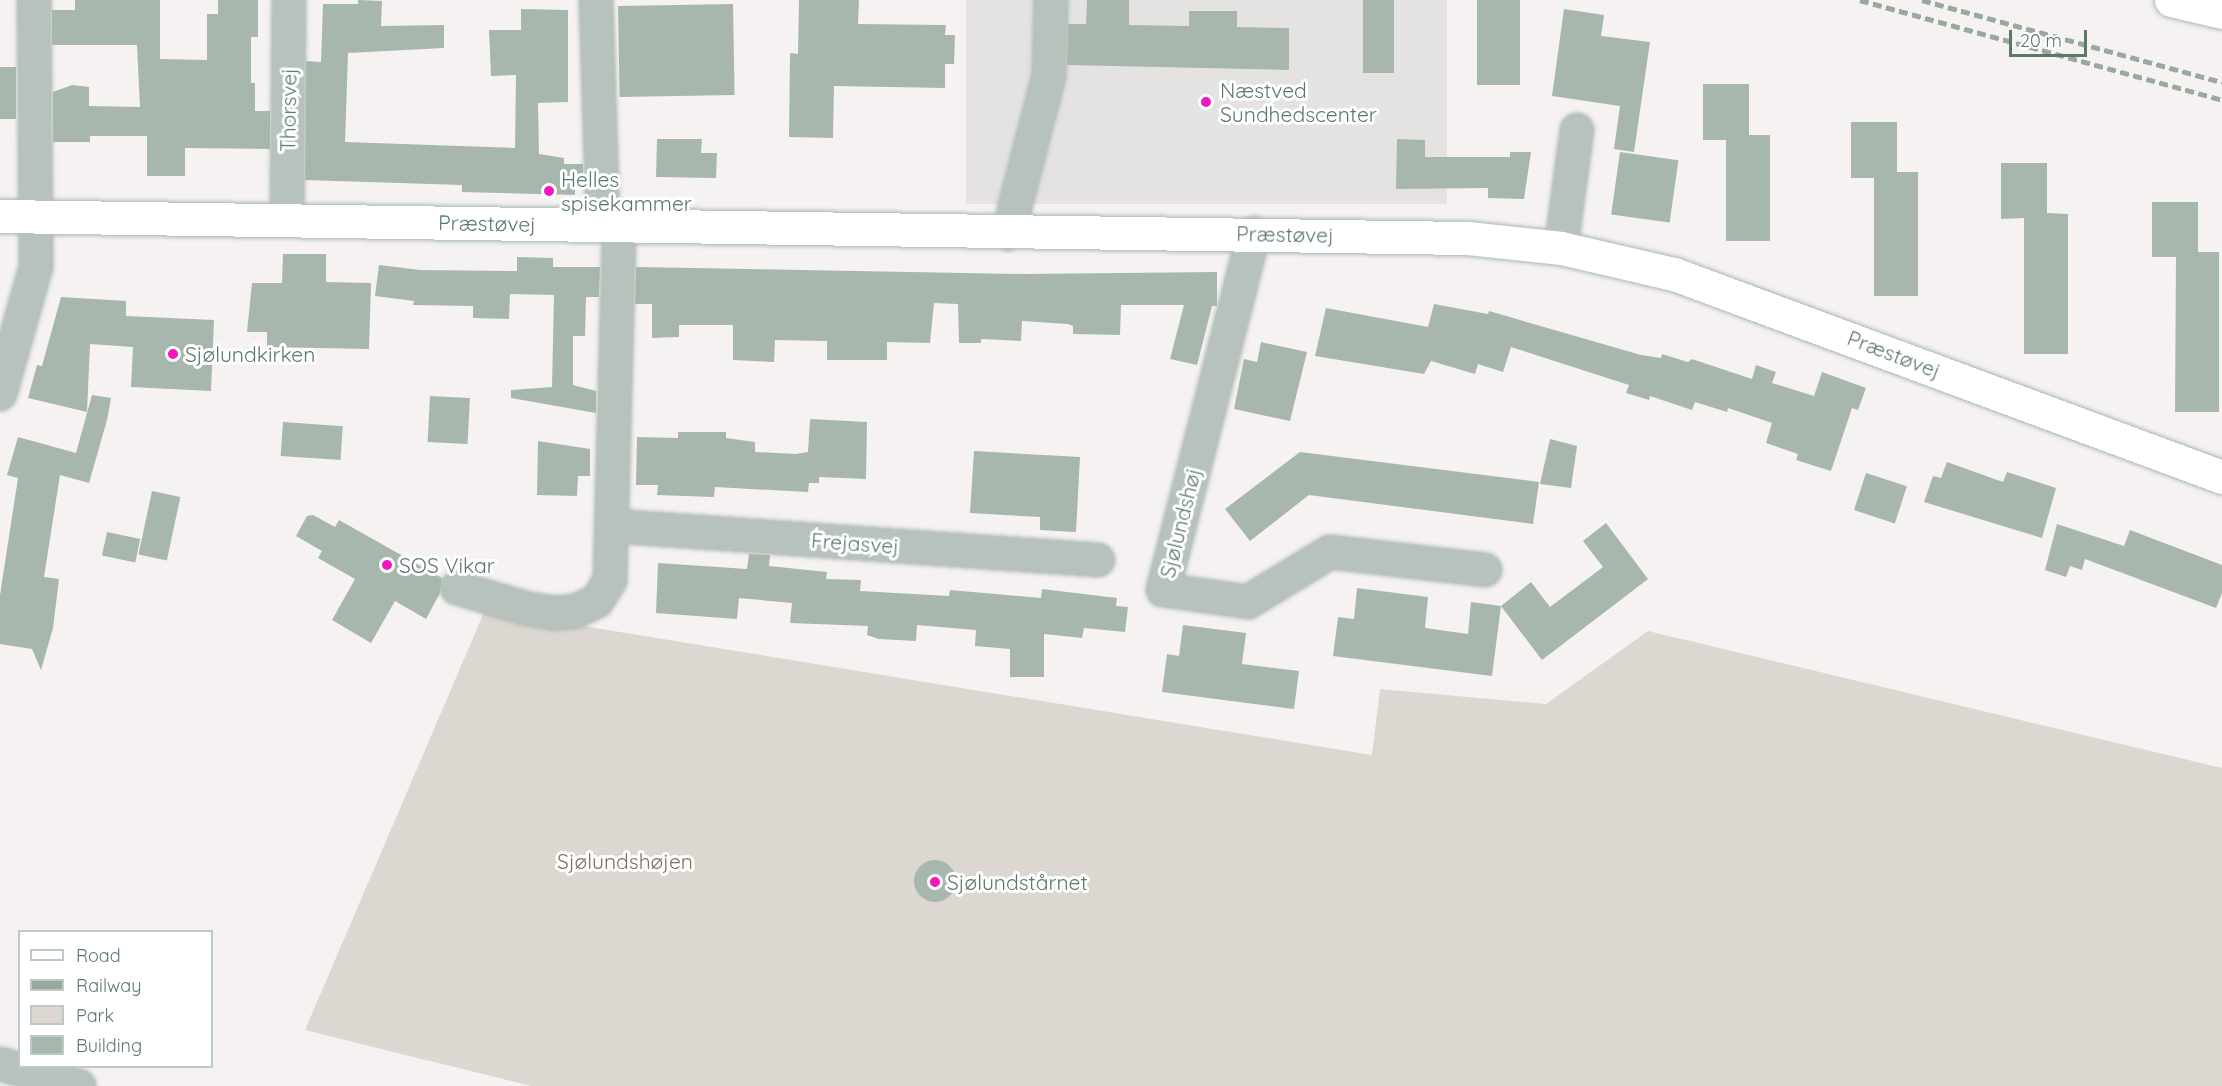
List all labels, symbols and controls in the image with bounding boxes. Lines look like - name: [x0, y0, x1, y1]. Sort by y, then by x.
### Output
- scale bar: [2012, 18, 2090, 56]
- text: 20 m: [2020, 29, 2062, 52]
- street label: Thorsvej: [275, 68, 301, 152]
- place label: Næstved Sundhedscenter: [1220, 77, 1377, 127]
- marker: Næstved Sundhedscenter: [1197, 93, 1215, 111]
- place label: Helles spisekammer: [561, 166, 692, 216]
- marker: Helles spisekammer: [542, 184, 556, 198]
- street label: Præstøvej: [438, 210, 536, 236]
- street label: Præstøvej: [1236, 221, 1334, 247]
- street label: Præstøvej: [1844, 325, 1944, 383]
- place label: Sjølundkirken: [185, 341, 315, 367]
- marker: Sjølundkirken: [166, 347, 180, 361]
- street label: Sjølundshøj: [1154, 466, 1206, 580]
- street label: Frejasvej: [810, 527, 900, 559]
- place label: SOS Vikar: [399, 552, 495, 578]
- marker: SOS Vikar: [380, 558, 394, 572]
- park label: Sjølundshøjen: [557, 848, 693, 874]
- place label: Sjølundstårnet: [947, 869, 1088, 895]
- marker: Sjølundstårnet: [928, 875, 942, 889]
- legend: [18, 930, 213, 1068]
- text: Road: [76, 944, 121, 967]
- text: Railway: [76, 974, 142, 997]
- text: Park: [76, 1004, 114, 1027]
- text: Building: [76, 1034, 142, 1057]

